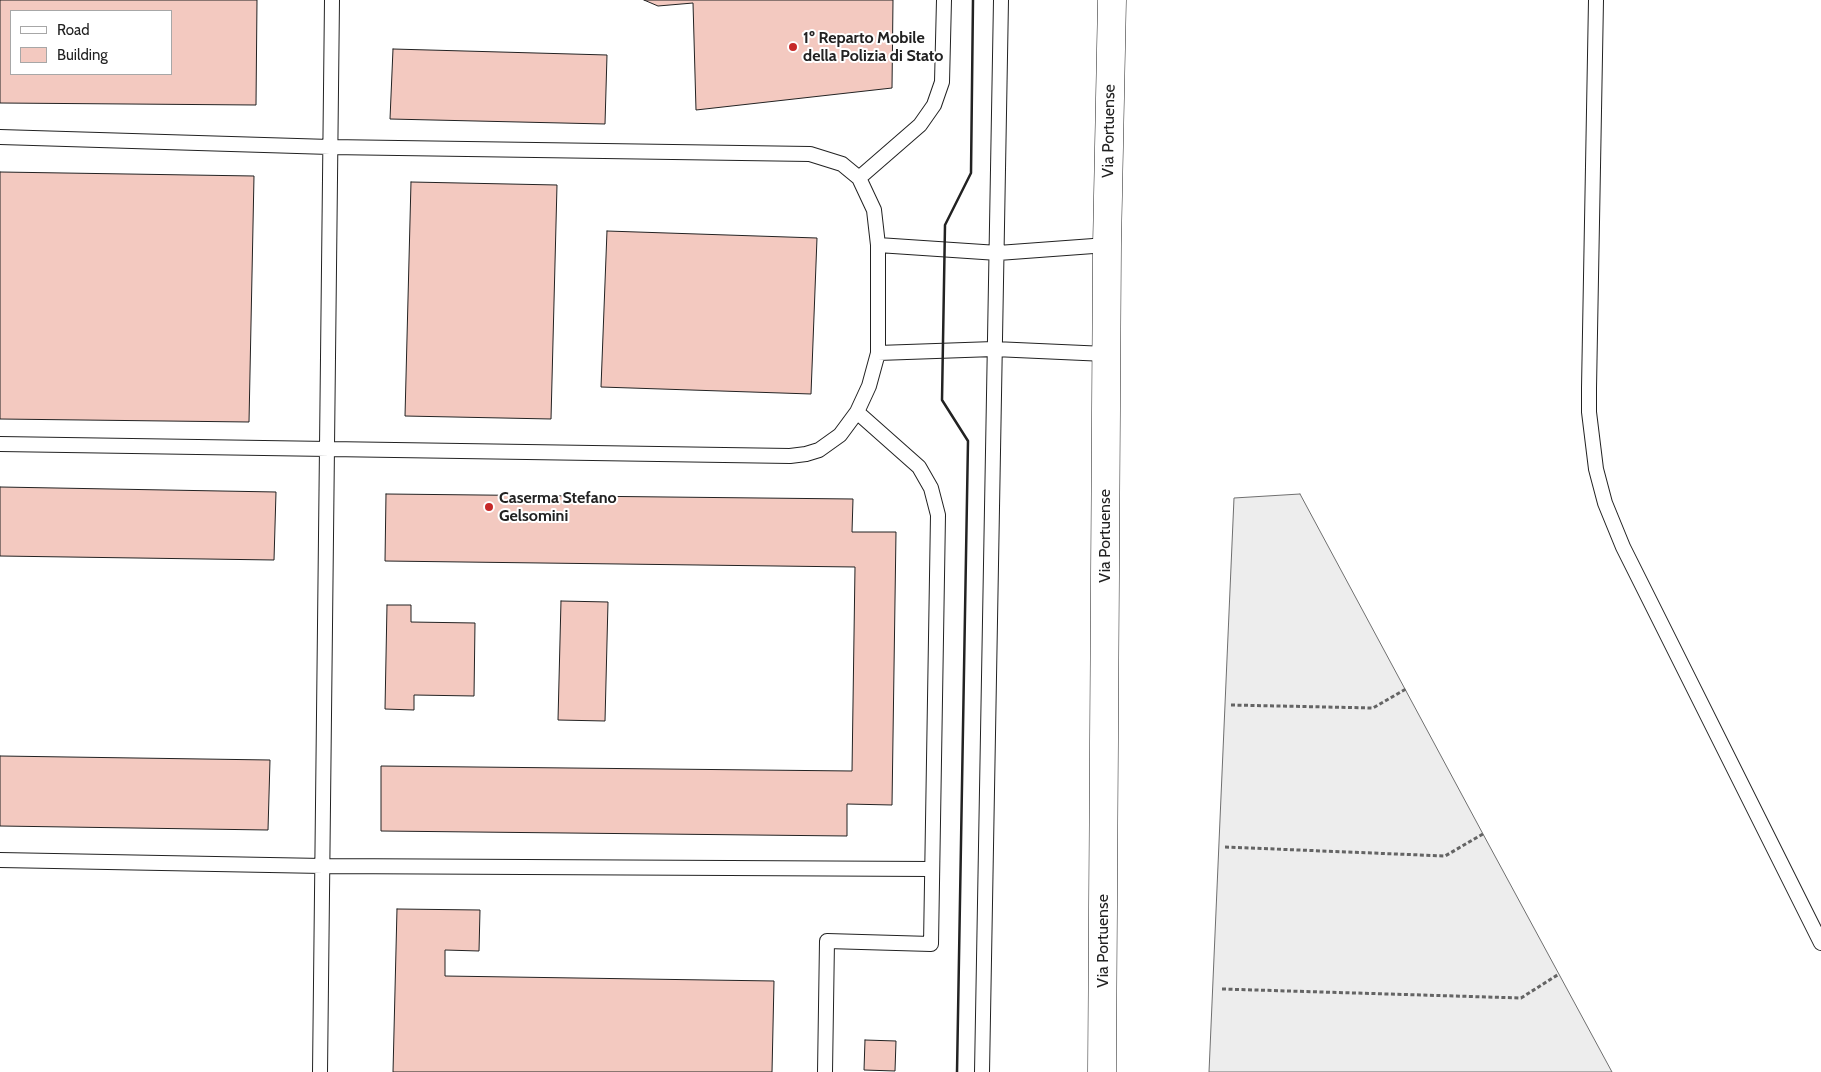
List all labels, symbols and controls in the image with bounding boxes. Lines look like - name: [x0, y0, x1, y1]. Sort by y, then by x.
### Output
- legend: [10, 10, 172, 75]
- text: Road: [57, 21, 90, 39]
- place label: 1º Reparto Mobile della Polizia di Stato: [803, 28, 943, 66]
- marker: 1º Reparto Mobile della Polizia di Stato: [787, 41, 799, 53]
- text: Building: [57, 46, 108, 64]
- street label: Via Portuense: [1099, 84, 1119, 178]
- place label: Caserma Stefano Gelsomini: [499, 488, 617, 526]
- street label: Via Portuense: [1095, 489, 1115, 583]
- marker: Caserma Stefano Gelsomini: [483, 501, 495, 513]
- street label: Via Portuense: [1093, 894, 1113, 988]

